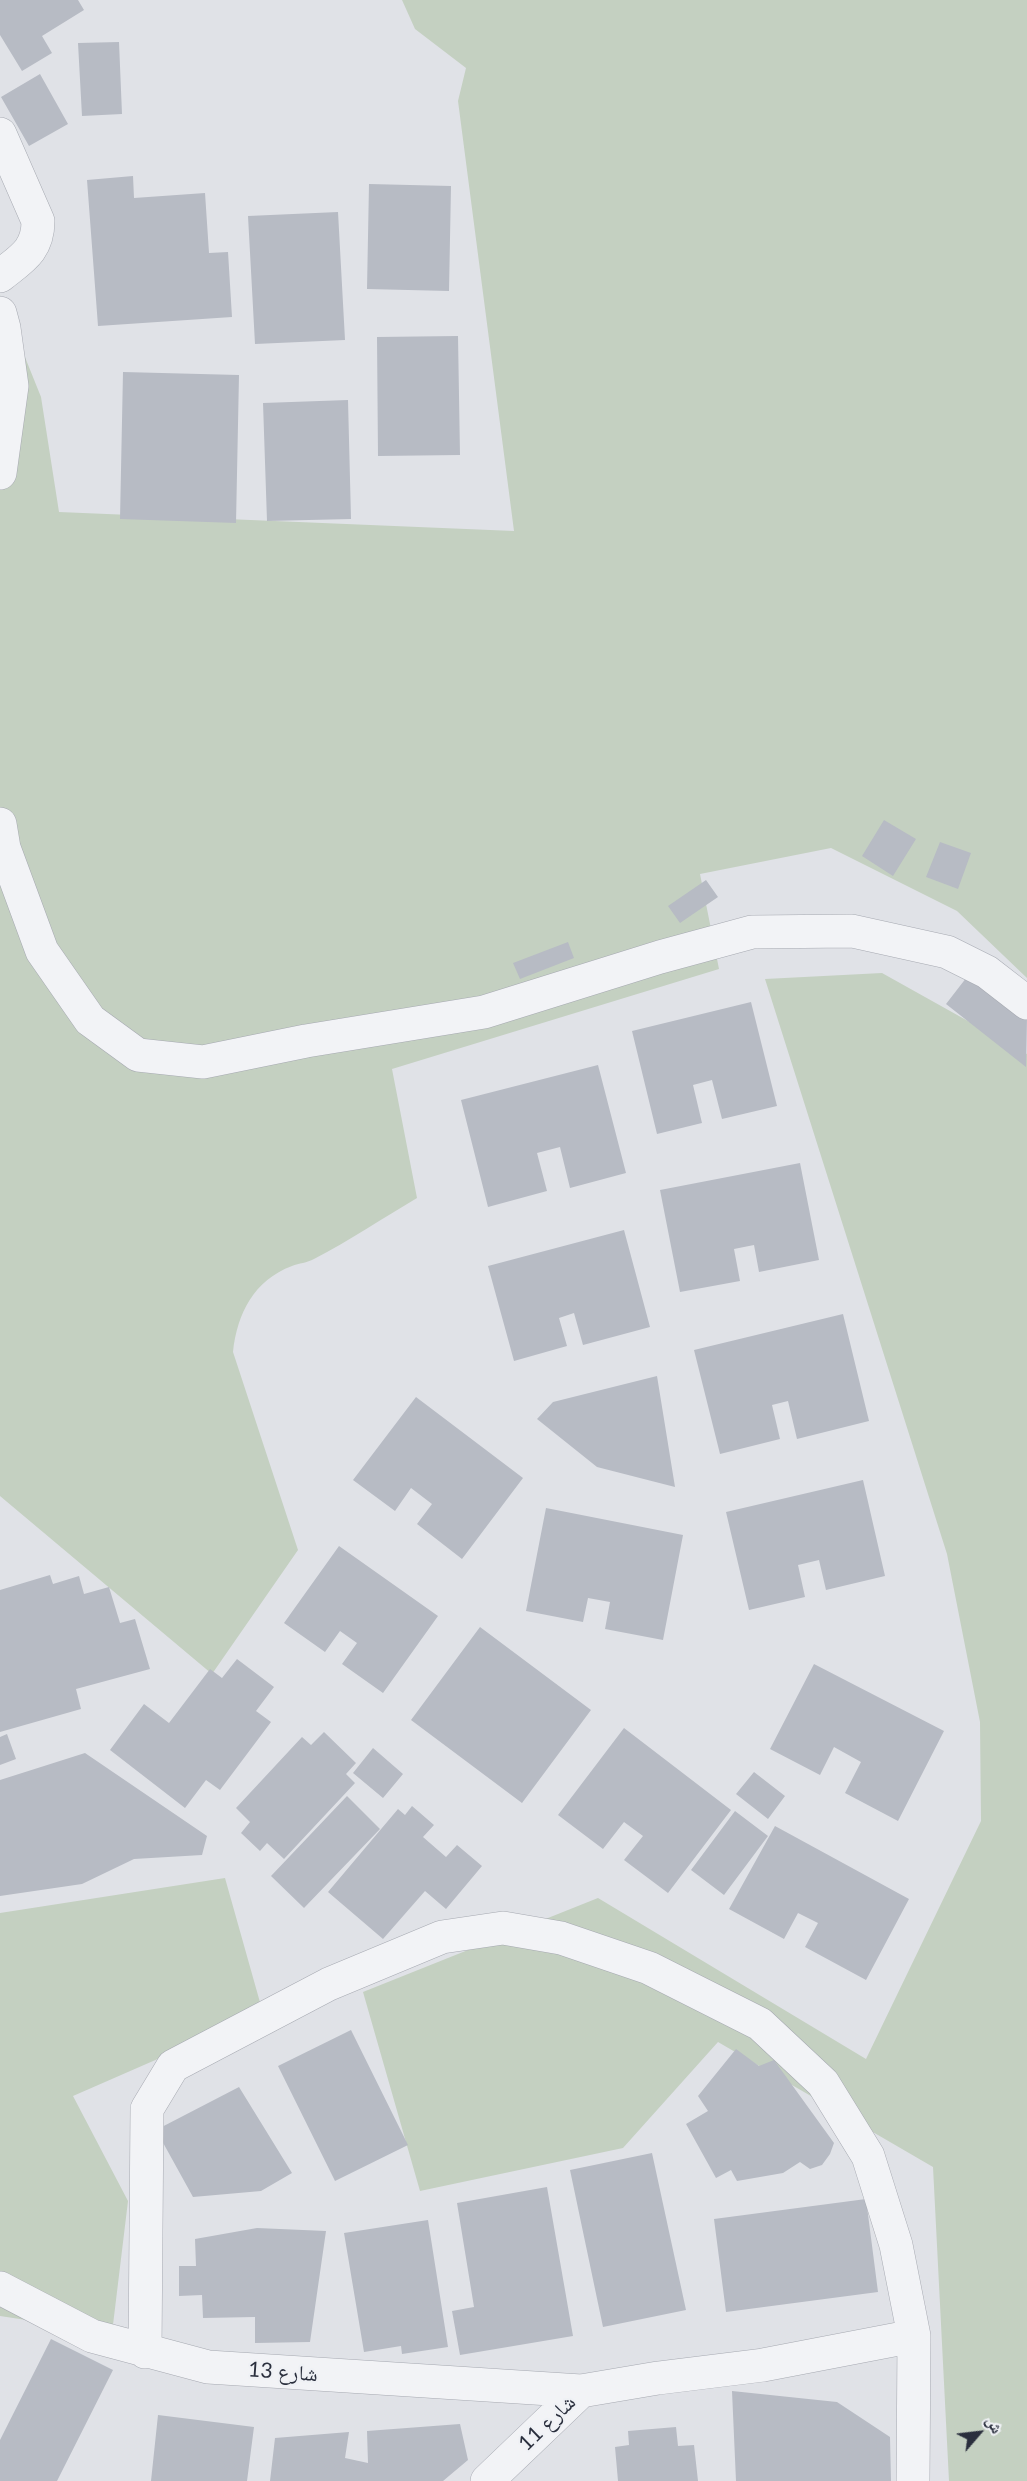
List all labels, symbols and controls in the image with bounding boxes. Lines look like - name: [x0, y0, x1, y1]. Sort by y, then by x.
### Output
- street label: شارع 13: [247, 2357, 319, 2387]
- street label: شارع 11: [513, 2390, 581, 2456]
- north arrow: [949, 2403, 1009, 2463]
- text: ش: [983, 2412, 1008, 2436]

